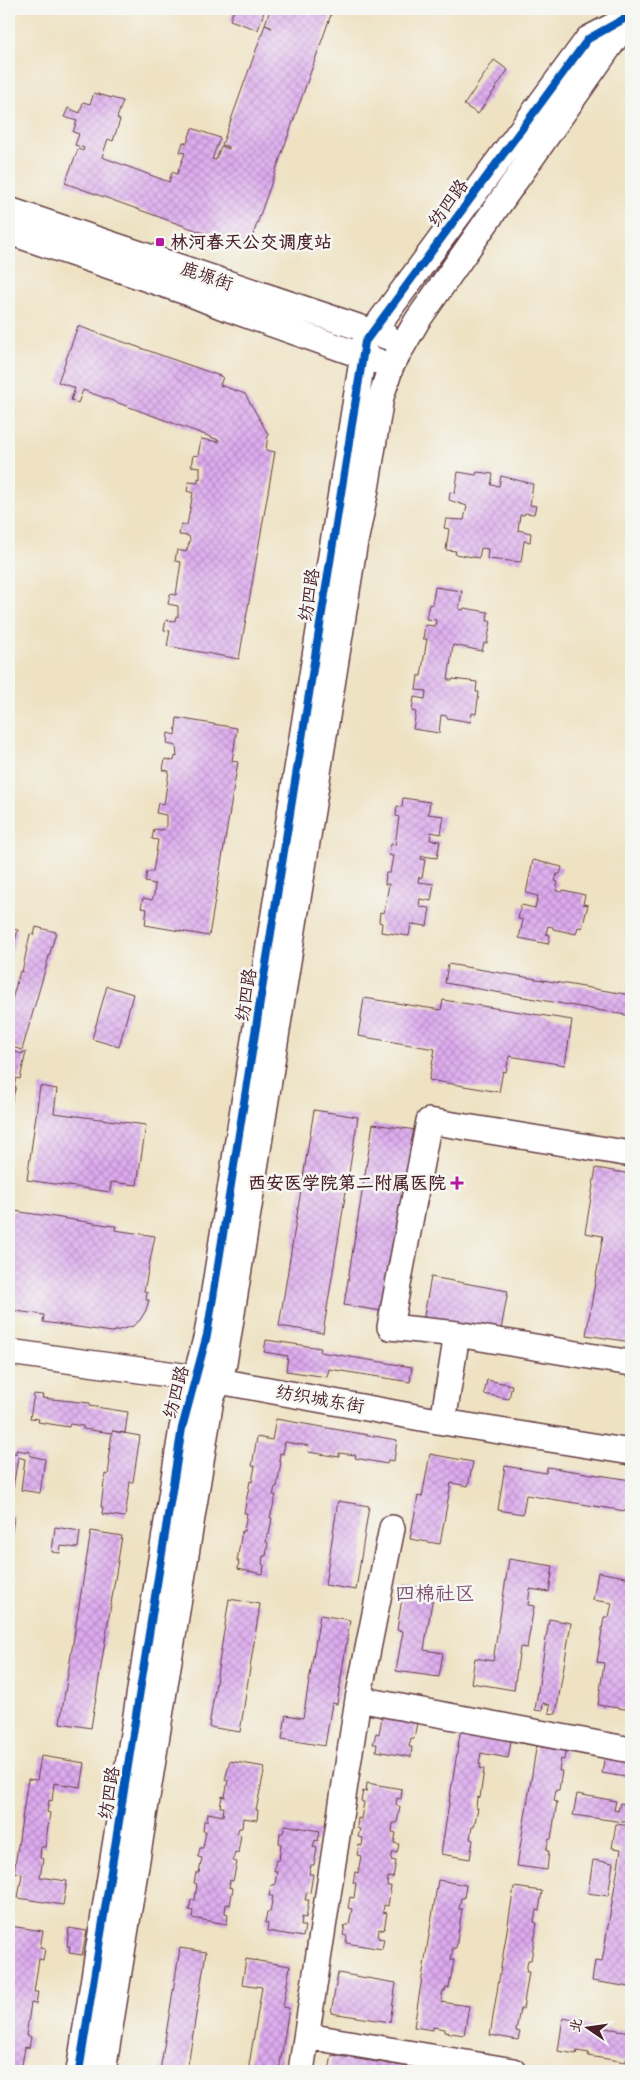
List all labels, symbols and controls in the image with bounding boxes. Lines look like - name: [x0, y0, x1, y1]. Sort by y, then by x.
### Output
- street label: 纺四路: [422, 174, 474, 232]
- place label: 林河春天公交调度站: [170, 229, 332, 254]
- marker: 林河春天公交调度站: [154, 236, 166, 248]
- street label: 鹿塬街: [178, 255, 237, 296]
- street label: 纺四路: [292, 566, 325, 624]
- street label: 纺四路: [229, 966, 262, 1024]
- place label: 西安医学院第二附属医院: [248, 1170, 446, 1195]
- marker: 西安医学院第二附属医院: [450, 1176, 464, 1190]
- street label: 纺四路: [156, 1363, 195, 1421]
- street label: 纺织城东街: [274, 1378, 367, 1419]
- district label: 四棉社区: [395, 1579, 475, 1606]
- street label: 纺四路: [92, 1764, 125, 1822]
- north arrow: [562, 2002, 612, 2052]
- text: 北: [564, 2016, 586, 2034]

